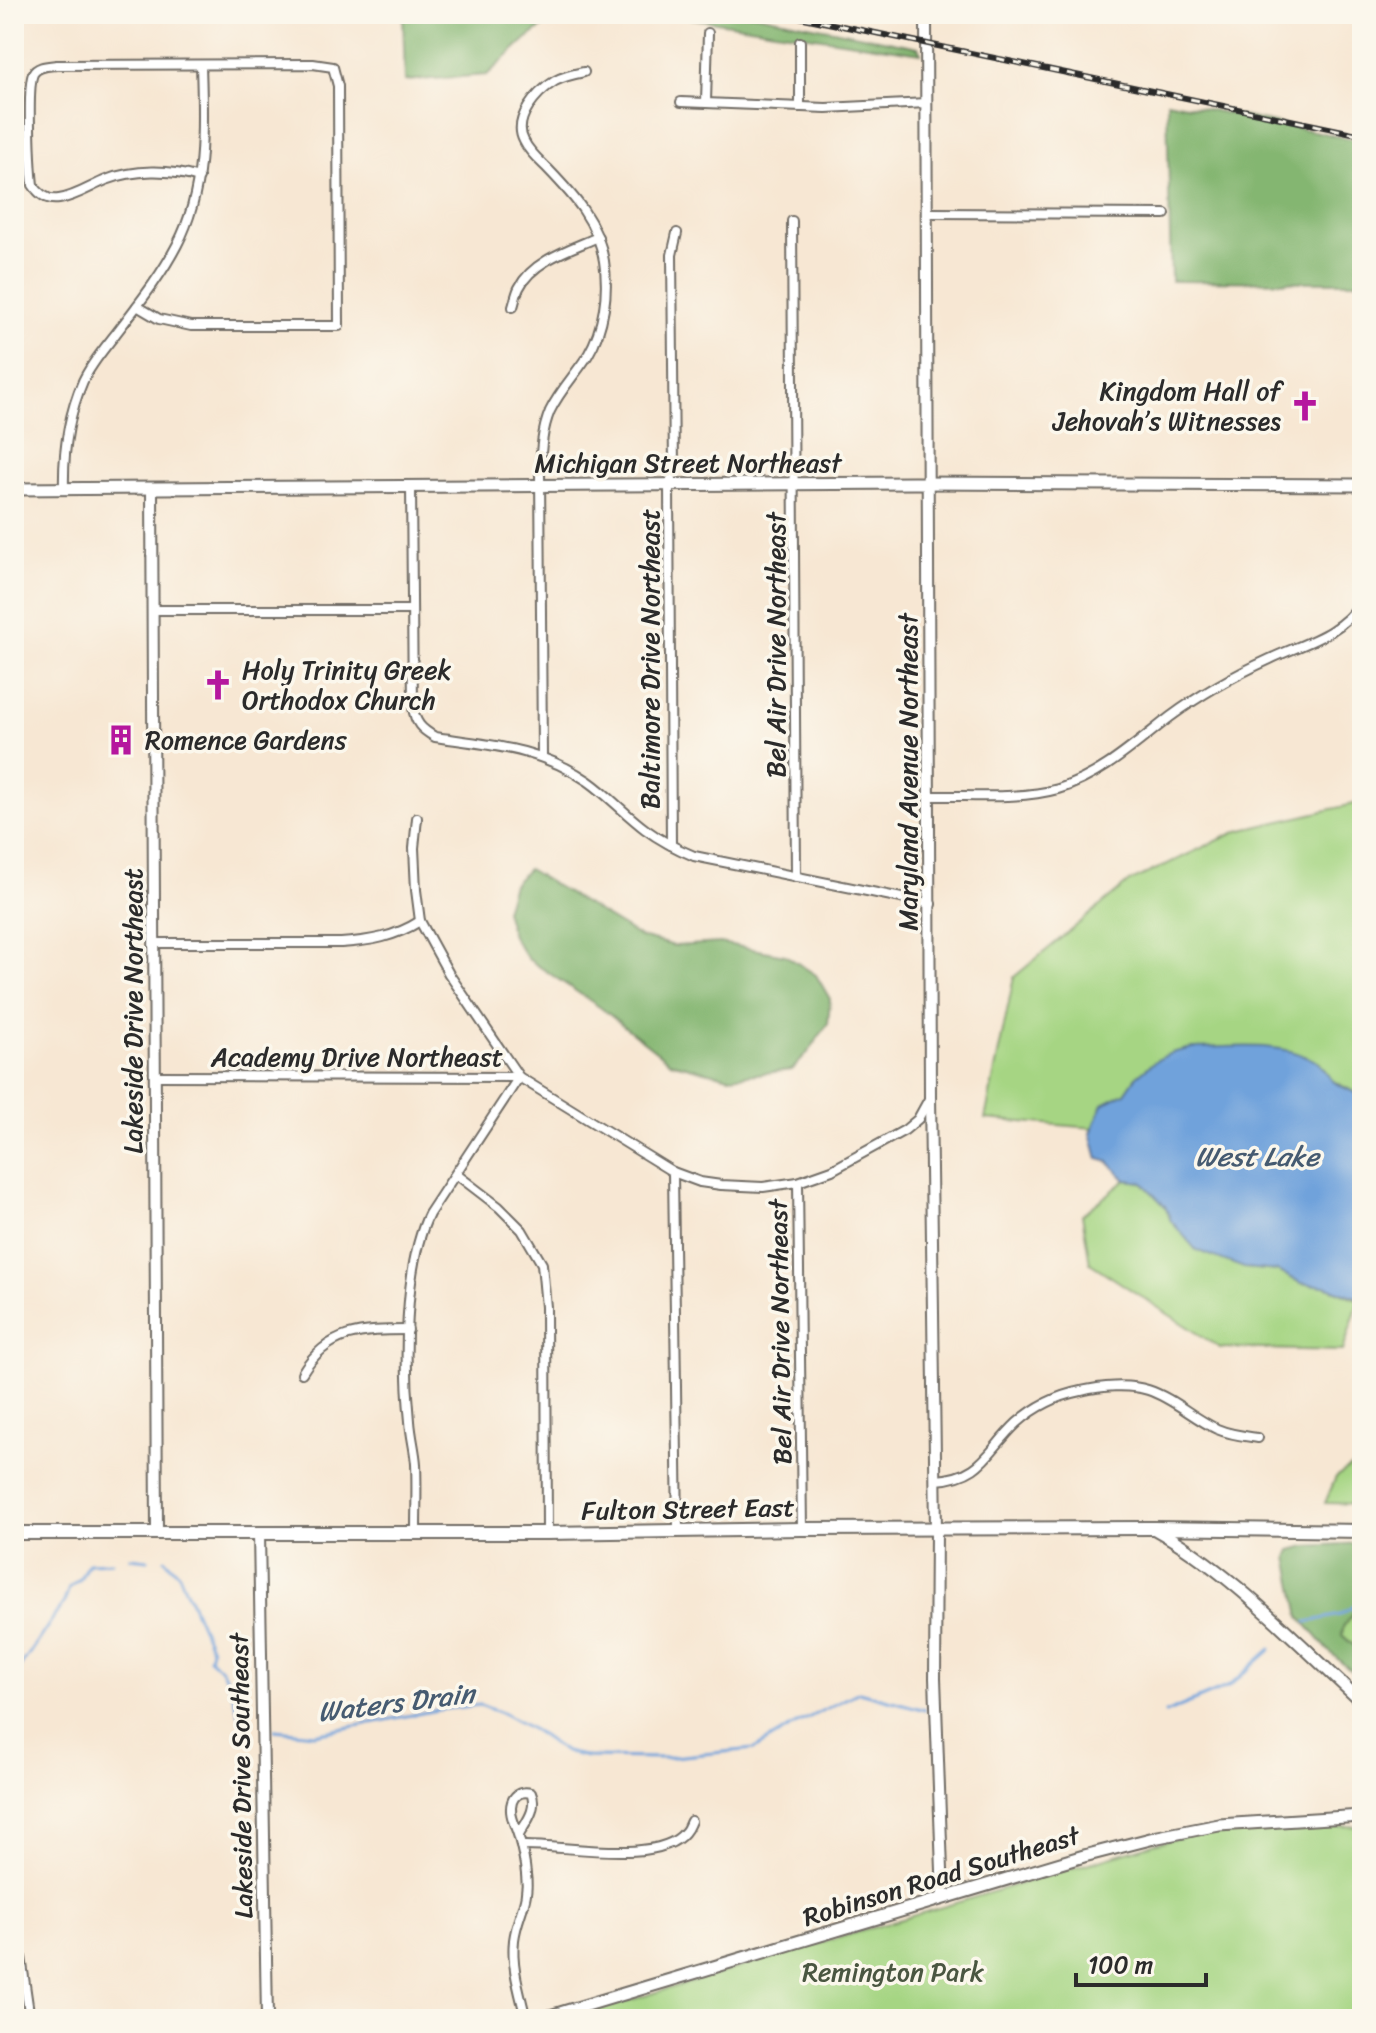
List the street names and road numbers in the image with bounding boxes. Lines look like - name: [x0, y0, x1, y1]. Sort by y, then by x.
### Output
- street label: Michigan Street Northeast: [535, 440, 843, 486]
- street label: Baltimore Drive Northeast: [627, 509, 673, 809]
- street label: Bel Air Drive Northeast: [753, 511, 799, 778]
- street label: Maryland Avenue Northeast: [885, 612, 931, 931]
- street label: Lakeside Drive Northeast: [110, 868, 156, 1154]
- street label: Academy Drive Northeast: [210, 1034, 503, 1080]
- street label: Bel Air Drive Northeast: [755, 1197, 805, 1465]
- street label: Fulton Street East: [581, 1484, 795, 1534]
- street label: Lakeside Drive Southeast: [215, 1631, 266, 1919]
- street label: Robinson Road Southeast: [797, 1812, 1087, 1940]

